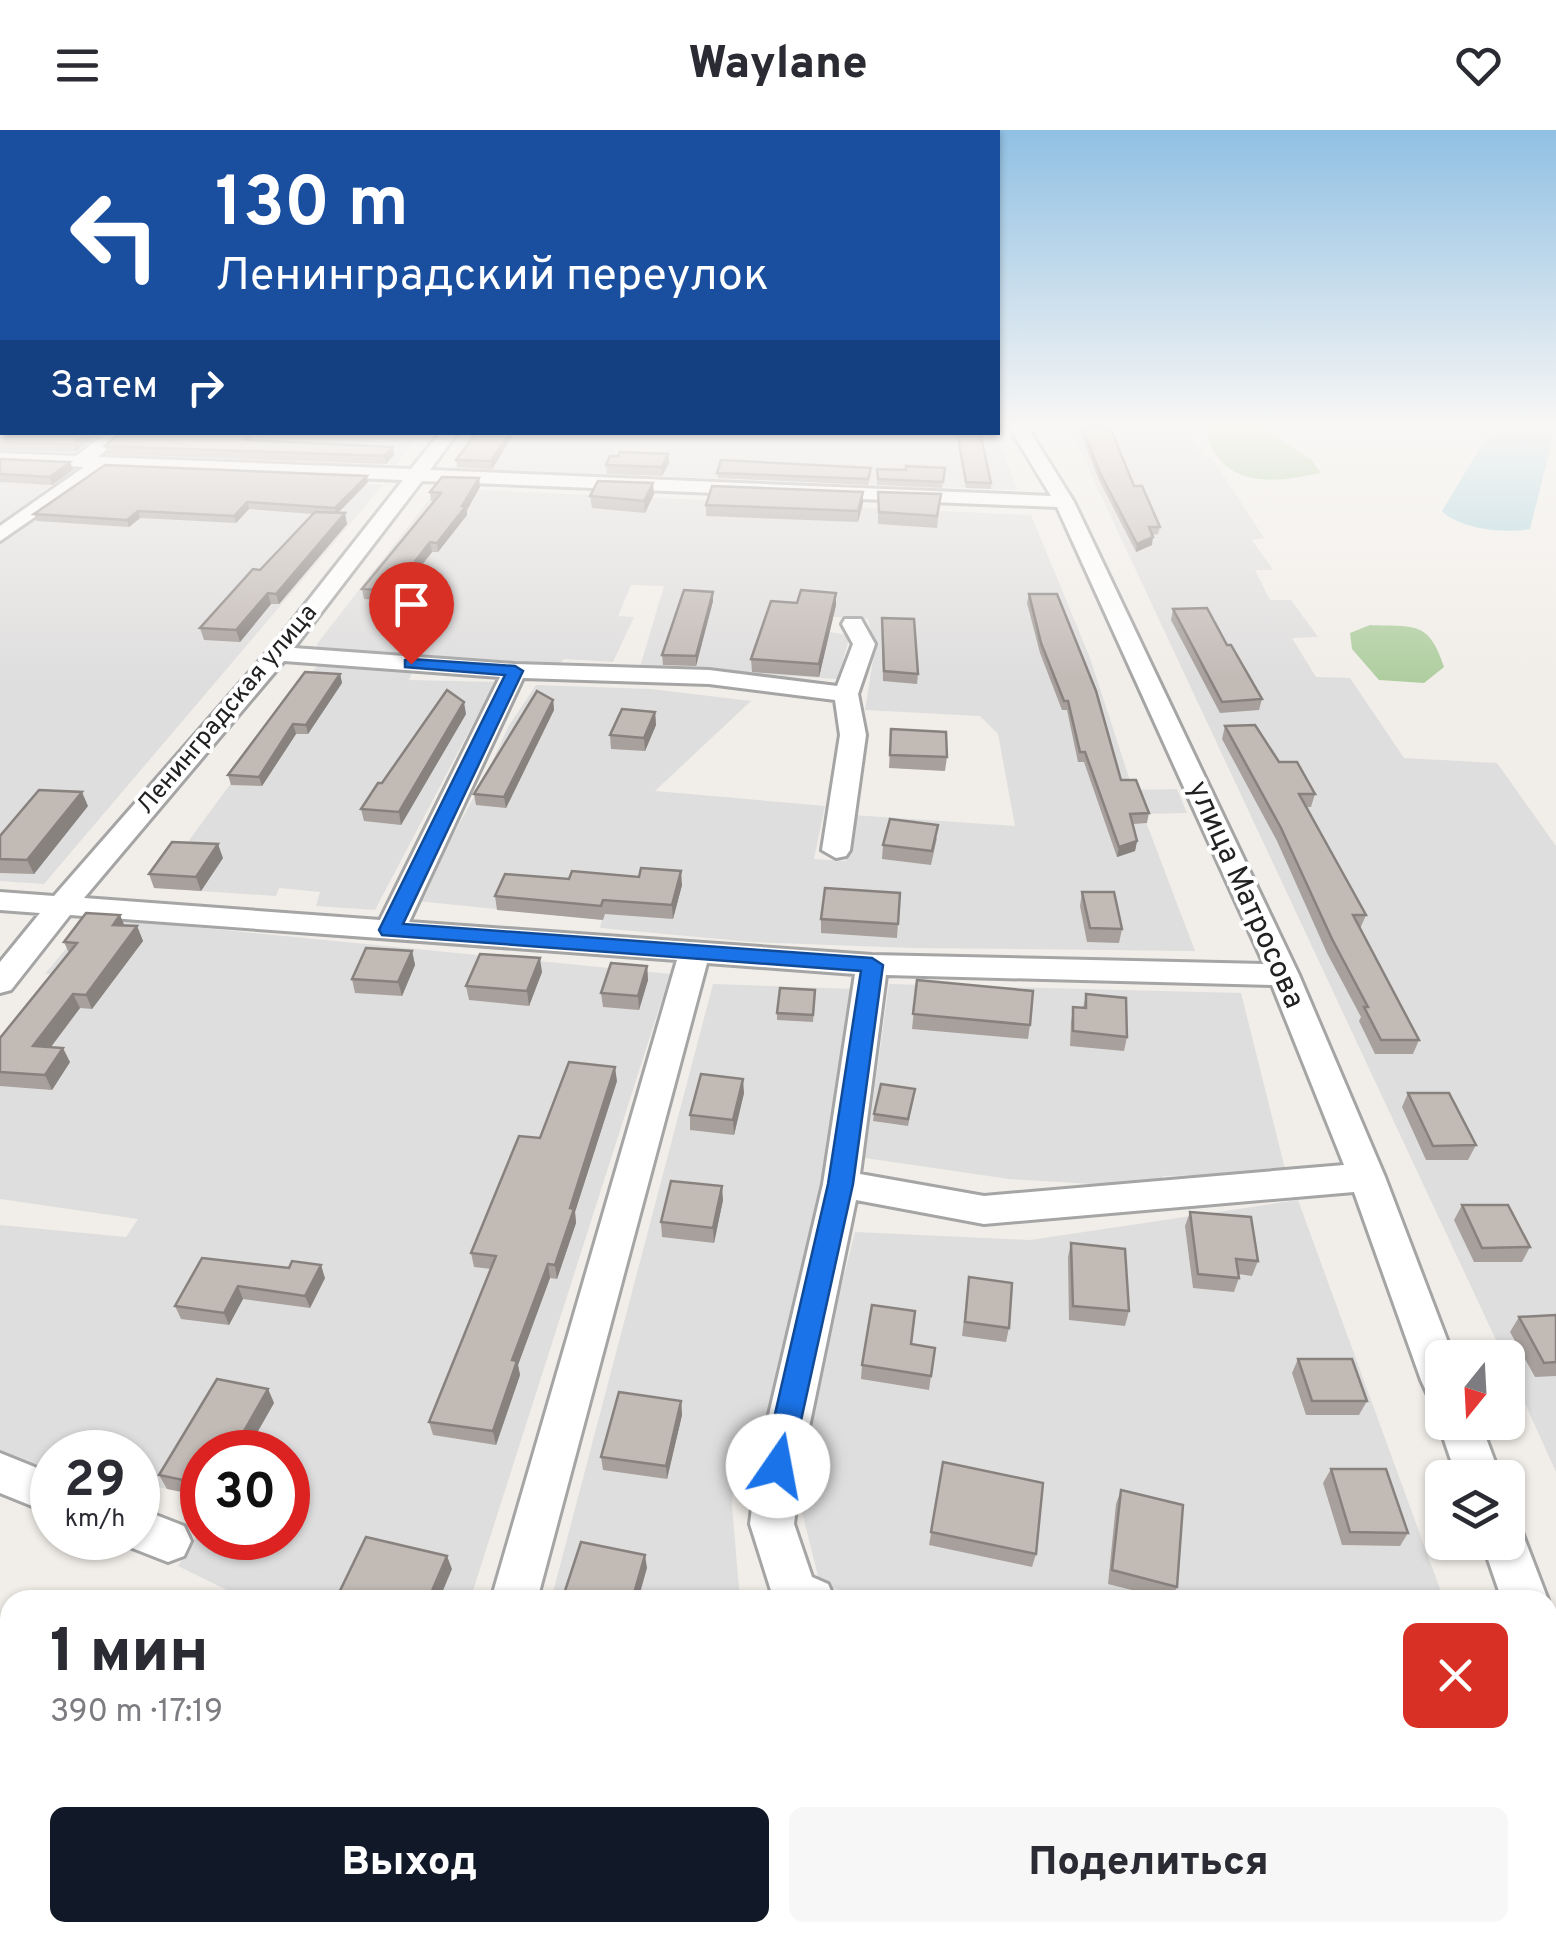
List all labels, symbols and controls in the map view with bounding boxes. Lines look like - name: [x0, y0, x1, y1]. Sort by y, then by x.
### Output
- text: Waylane: [688, 37, 868, 94]
- icon: menu: [50, 38, 105, 93]
- icon: heart: [1451, 38, 1506, 93]
- text: 130 m: [215, 162, 409, 251]
- icon: left: [50, 170, 180, 300]
- text: Ленинградский переулок: [215, 249, 769, 306]
- icon: right: [178, 360, 233, 415]
- text: Затем: [50, 363, 158, 412]
- pin: [369, 562, 454, 665]
- icon: arrive: [384, 577, 439, 632]
- street label: Ленинградская улица: [131, 598, 325, 822]
- street label: улица Матросова: [1178, 775, 1312, 1015]
- north arrow: [1425, 1340, 1525, 1440]
- map controls: [1425, 1340, 1525, 1560]
- position arrow: [726, 1414, 830, 1518]
- speed limit sign: 30: [180, 1430, 310, 1560]
- text: 29: [64, 1451, 126, 1514]
- button: layers: [1425, 1460, 1525, 1560]
- text: km/h: [65, 1504, 125, 1536]
- text: 1 мин: [50, 1617, 208, 1693]
- button: close: [1403, 1623, 1508, 1728]
- text: 390 m · 17:19: [50, 1693, 223, 1733]
- button: Выход: [50, 1807, 769, 1922]
- button: Поделиться: [789, 1807, 1508, 1922]

